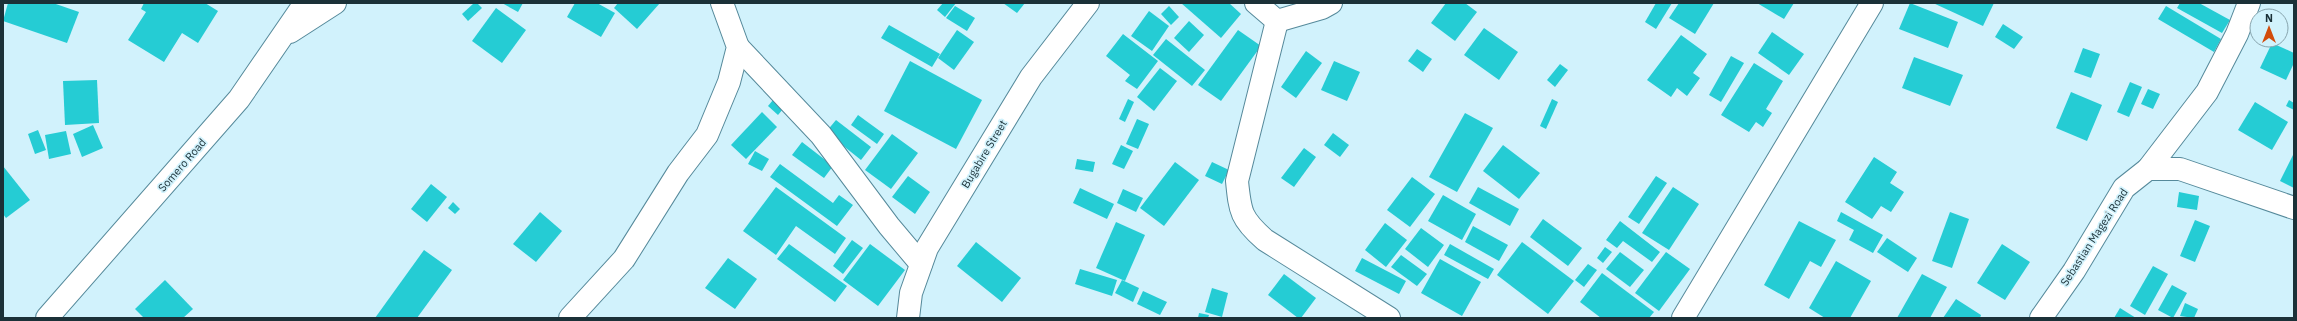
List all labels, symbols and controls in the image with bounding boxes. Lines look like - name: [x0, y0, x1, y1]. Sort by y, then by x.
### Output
- north arrow: [2249, 8, 2289, 48]
- text: N: [2265, 11, 2273, 25]
- street label: Bugabire Street: [958, 117, 1010, 191]
- street label: Somero Road: [155, 135, 209, 195]
- street label: Sebastian Magezi Road: [2057, 186, 2131, 288]

